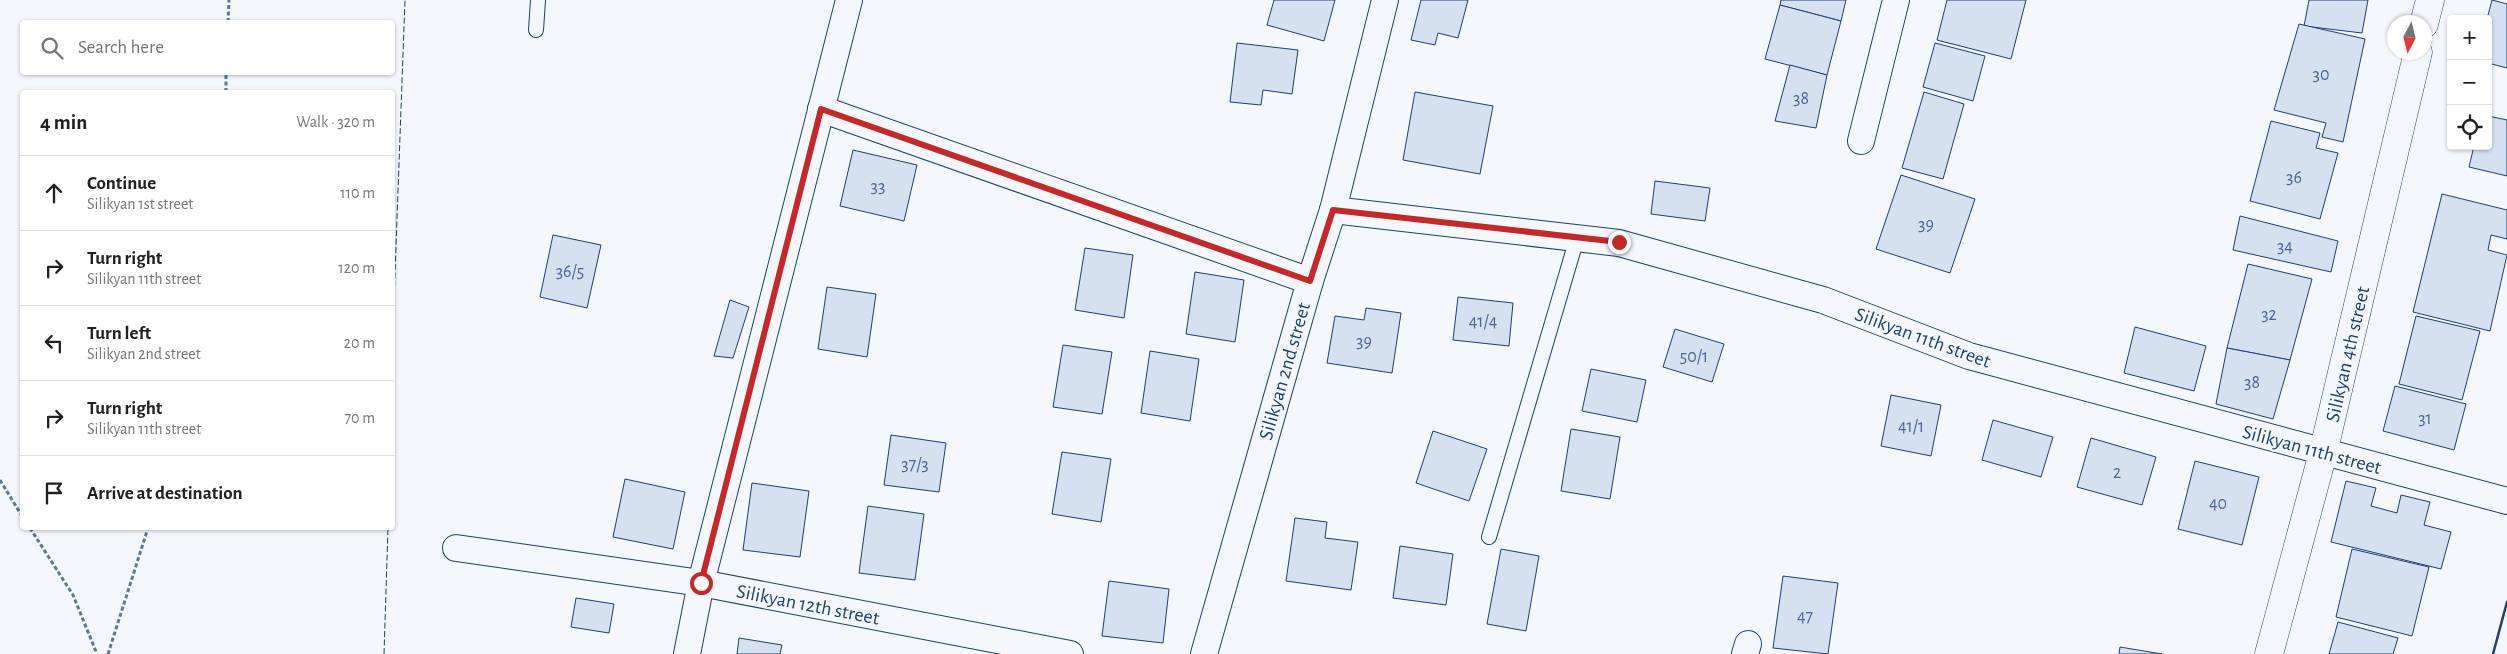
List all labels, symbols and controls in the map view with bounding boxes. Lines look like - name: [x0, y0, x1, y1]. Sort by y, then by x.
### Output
- north arrow: [2387, 15, 2432, 60]
- map controls: [2447, 15, 2492, 150]
- button: +: [2447, 15, 2492, 60]
- search box: [20, 20, 395, 75]
- icon: search: [38, 34, 66, 62]
- text: Search here: [78, 38, 164, 57]
- button: −: [2447, 60, 2492, 105]
- house number: 30: [2313, 66, 2329, 84]
- house number: 38: [1793, 90, 1809, 108]
- button: locate: [2447, 105, 2492, 150]
- text: 4 min: [40, 112, 87, 133]
- text: Walk · 320 m: [296, 114, 375, 130]
- house number: 36: [2286, 169, 2302, 187]
- text: Continue: [87, 174, 156, 193]
- house number: 33: [871, 178, 885, 196]
- icon: ahead: [40, 179, 68, 207]
- text: 110 m: [340, 185, 375, 201]
- text: Silikyan 1st street: [87, 196, 193, 212]
- house number: 39: [1918, 216, 1934, 234]
- route end: [1608, 231, 1631, 254]
- house number: 34: [2277, 238, 2293, 256]
- text: Turn right: [87, 249, 162, 268]
- icon: right: [40, 254, 68, 282]
- text: 120 m: [338, 260, 375, 276]
- house number: 36/5: [556, 263, 584, 281]
- text: Silikyan 11th street: [87, 271, 201, 287]
- street label: Silikyan 4th street: [2323, 284, 2373, 424]
- street label: Silikyan 2nd street: [1256, 300, 1314, 442]
- street label: Silikyan 11th street: [1852, 304, 1994, 372]
- house number: 32: [2261, 306, 2277, 324]
- house number: 41/4: [1469, 313, 1498, 331]
- text: Turn left: [87, 324, 151, 343]
- icon: left: [40, 329, 68, 357]
- house number: 39: [1356, 333, 1372, 351]
- text: 20 m: [344, 335, 375, 351]
- text: Silikyan 2nd street: [87, 346, 201, 362]
- house number: 50/1: [1680, 348, 1708, 366]
- house number: 38: [2244, 374, 2260, 392]
- text: Turn right: [87, 399, 162, 418]
- icon: right: [40, 404, 68, 432]
- text: 70 m: [344, 410, 375, 426]
- house number: 31: [2418, 410, 2432, 428]
- house number: 41/1: [1898, 418, 1924, 436]
- text: Silikyan 11th street: [87, 421, 201, 437]
- street label: Silikyan 11th street: [2240, 422, 2384, 478]
- house number: 37/3: [901, 456, 929, 474]
- house number: 2: [2113, 464, 2121, 482]
- icon: arrive: [40, 479, 68, 507]
- text: Arrive at destination: [87, 484, 243, 503]
- house number: 40: [2209, 495, 2227, 513]
- route start: [690, 572, 713, 595]
- street label: Silikyan 12th street: [735, 581, 882, 629]
- house number: 47: [1797, 608, 1813, 626]

